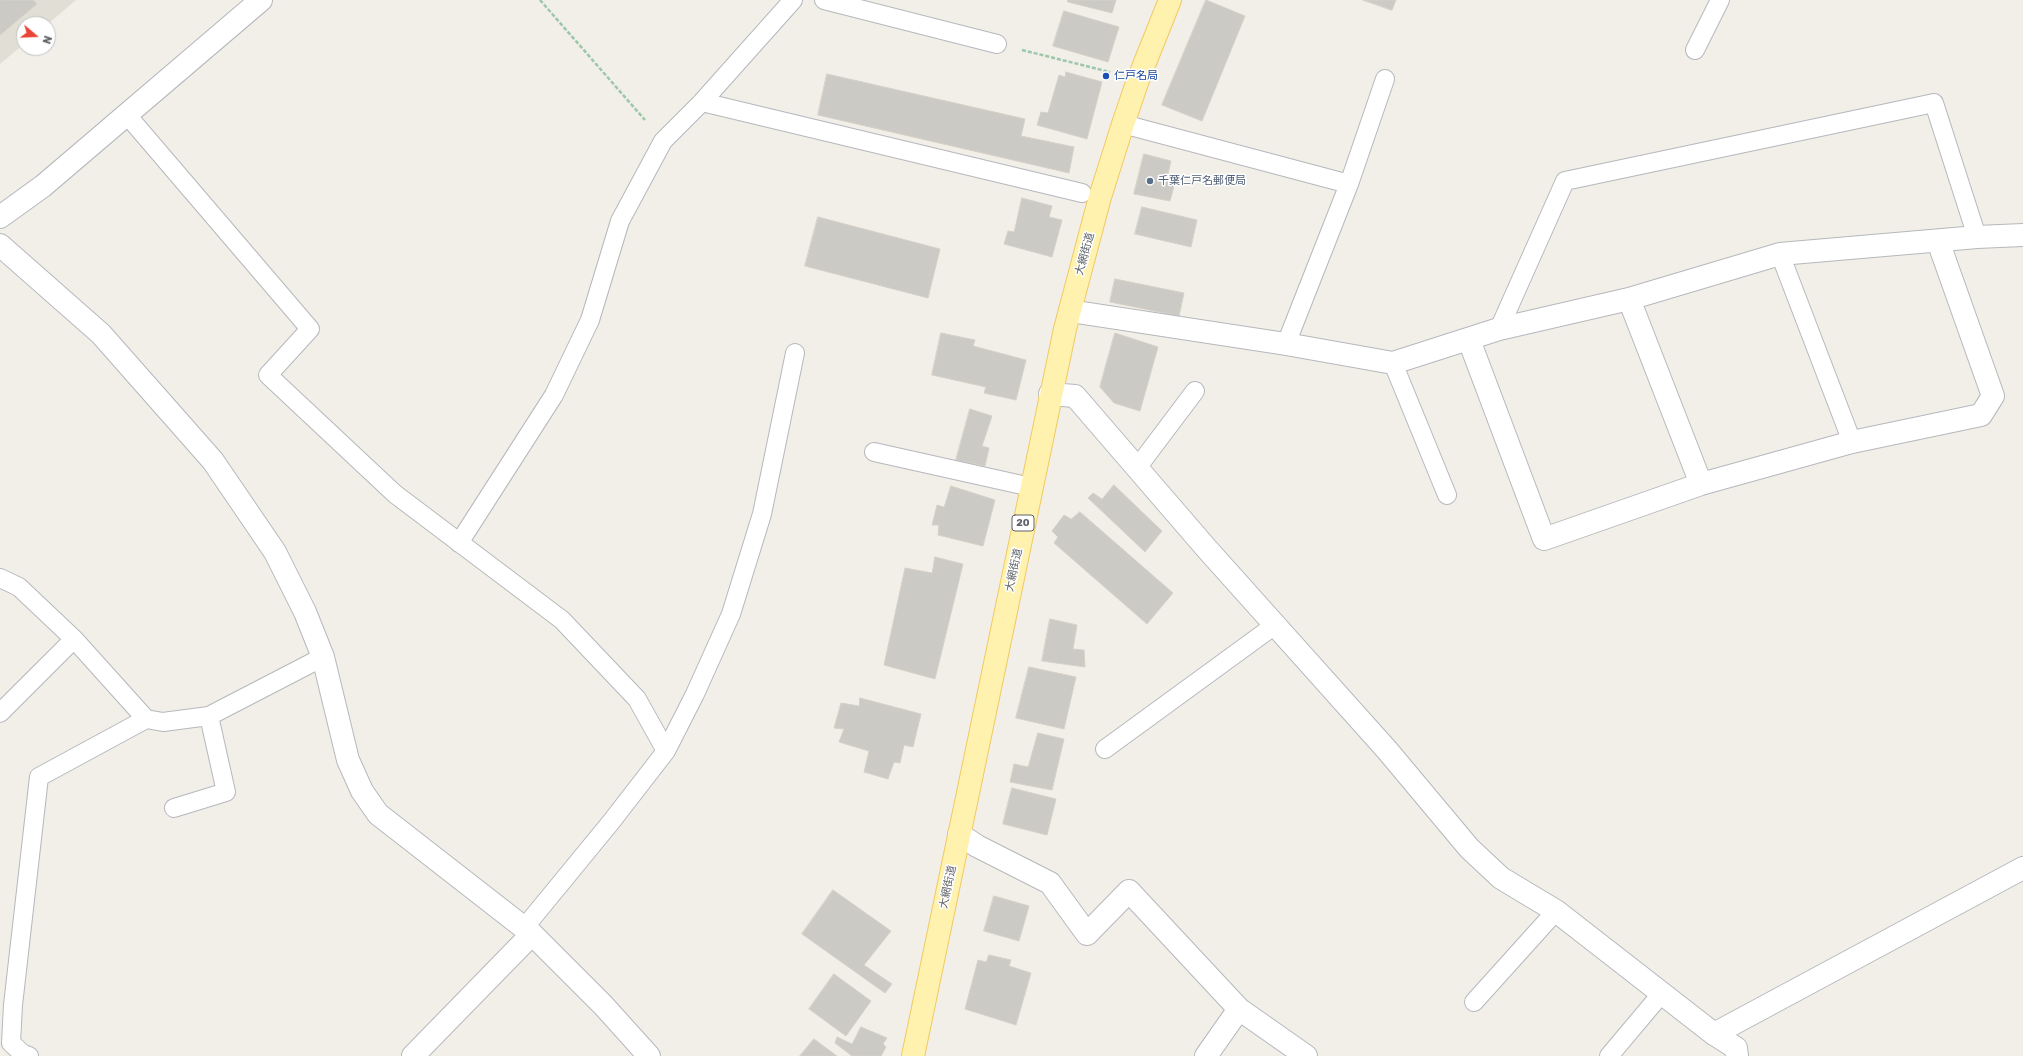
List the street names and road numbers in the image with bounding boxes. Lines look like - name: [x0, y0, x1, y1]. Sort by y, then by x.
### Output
- street label: 大網街道: [1073, 231, 1097, 277]
- road number: 20: [1012, 515, 1034, 531]
- street label: 大網街道: [1003, 547, 1025, 593]
- street label: 大網街道: [937, 864, 959, 910]

